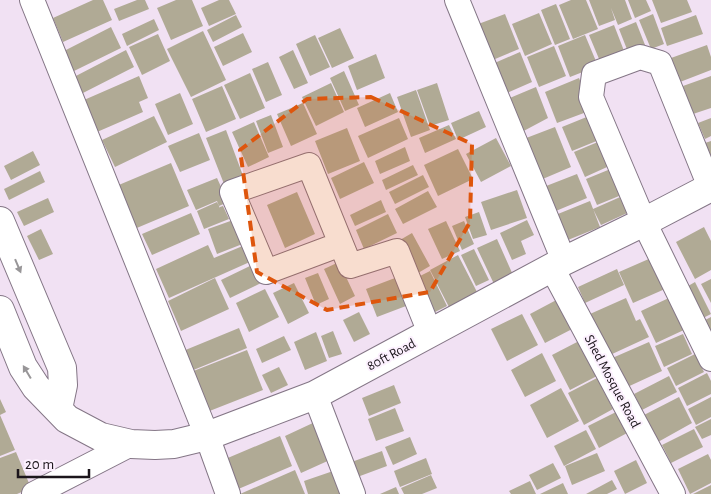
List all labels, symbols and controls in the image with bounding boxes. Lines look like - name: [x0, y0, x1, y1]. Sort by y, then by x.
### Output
- one-way arrow: [15, 259, 23, 273]
- street label: Shed Mosque Road: [582, 333, 643, 430]
- street label: 80ft Road: [365, 336, 418, 374]
- one-way arrow: [22, 366, 31, 379]
- scale bar: [18, 446, 89, 478]
- text: 20 m: [25, 457, 54, 472]

